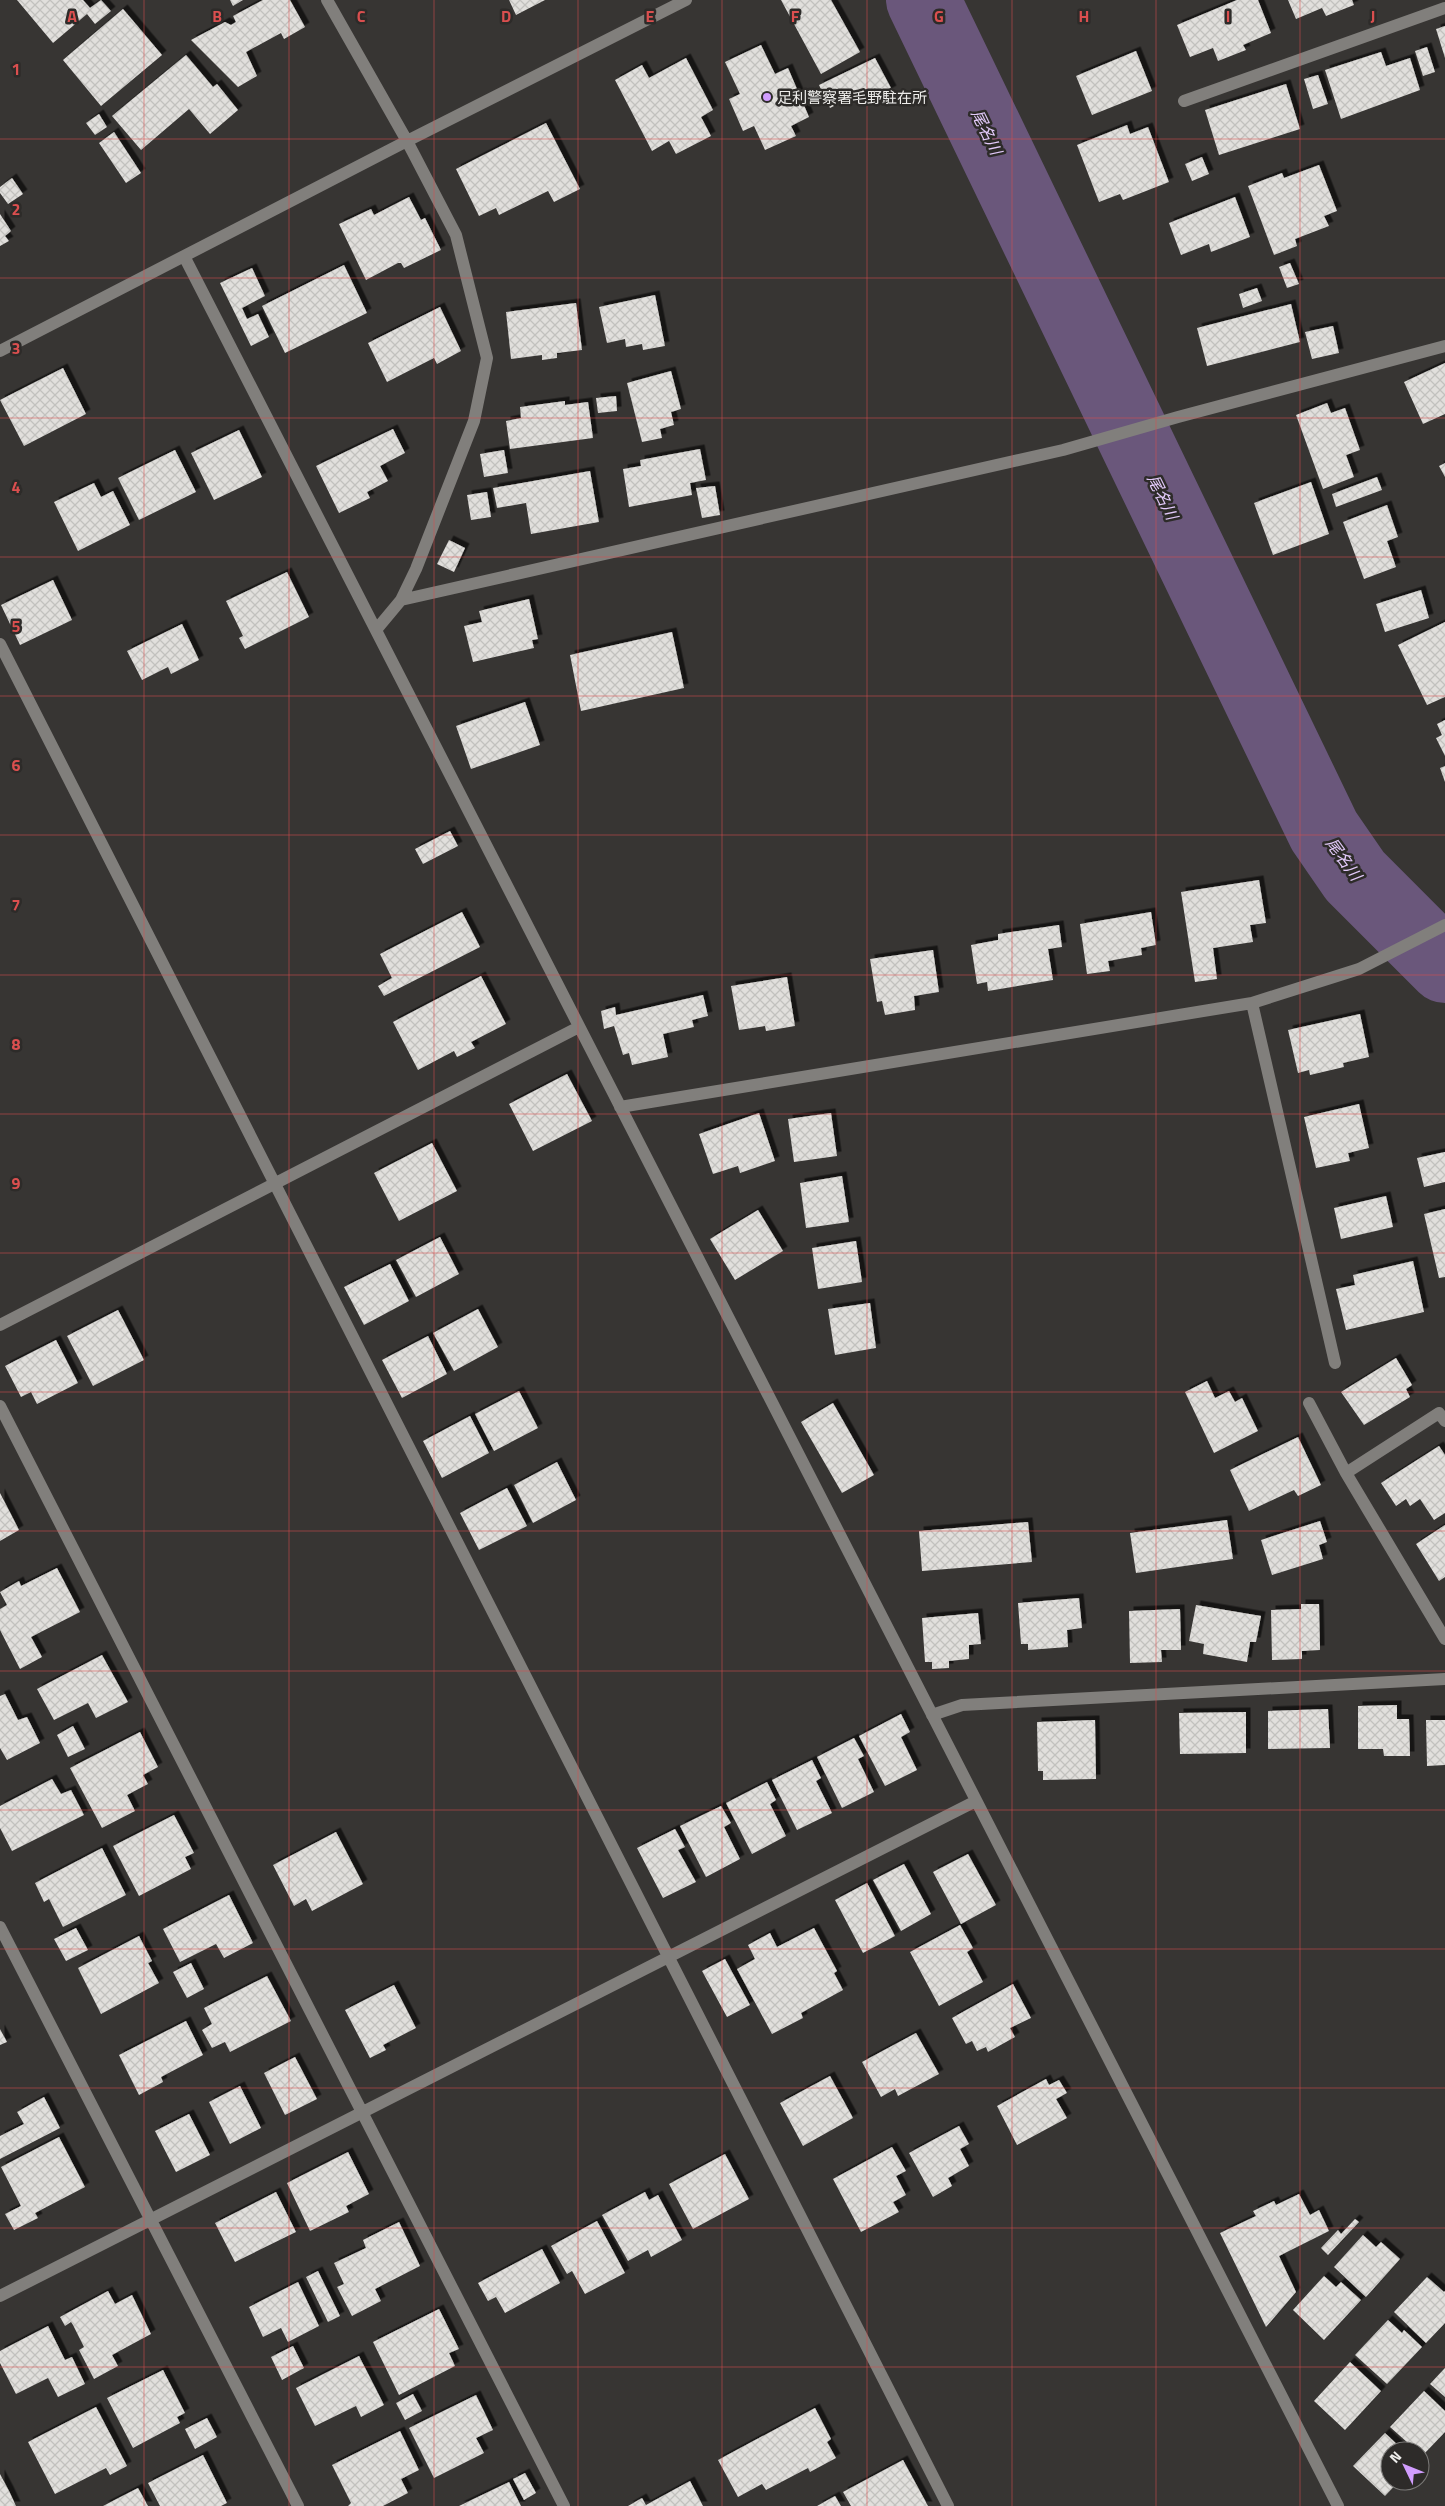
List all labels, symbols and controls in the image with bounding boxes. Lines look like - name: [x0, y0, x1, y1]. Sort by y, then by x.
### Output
- text: A: [67, 4, 77, 28]
- text: B: [212, 4, 222, 28]
- text: C: [357, 4, 366, 28]
- text: D: [501, 4, 511, 28]
- text: E: [646, 4, 655, 28]
- text: F: [791, 4, 800, 28]
- text: G: [934, 4, 944, 28]
- text: H: [1079, 4, 1089, 28]
- text: I: [1226, 4, 1230, 28]
- text: J: [1371, 4, 1375, 28]
- text: 1: [12, 57, 20, 81]
- place label: 足利警察署毛野駐在所: [777, 86, 927, 109]
- marker: 足利警察署毛野駐在所: [761, 91, 773, 103]
- water label: 尾名川: [966, 105, 1009, 161]
- text: 2: [12, 197, 20, 221]
- text: 3: [12, 336, 20, 360]
- water label: 尾名川: [1142, 470, 1185, 526]
- text: 4: [12, 475, 21, 499]
- text: 5: [12, 614, 21, 638]
- text: 6: [12, 753, 21, 777]
- water label: 尾名川: [1320, 833, 1369, 887]
- text: 7: [12, 893, 20, 917]
- text: 8: [12, 1032, 21, 1056]
- text: 9: [12, 1171, 21, 1195]
- north arrow: [1380, 2441, 1430, 2491]
- text: N: [1384, 2446, 1406, 2468]

